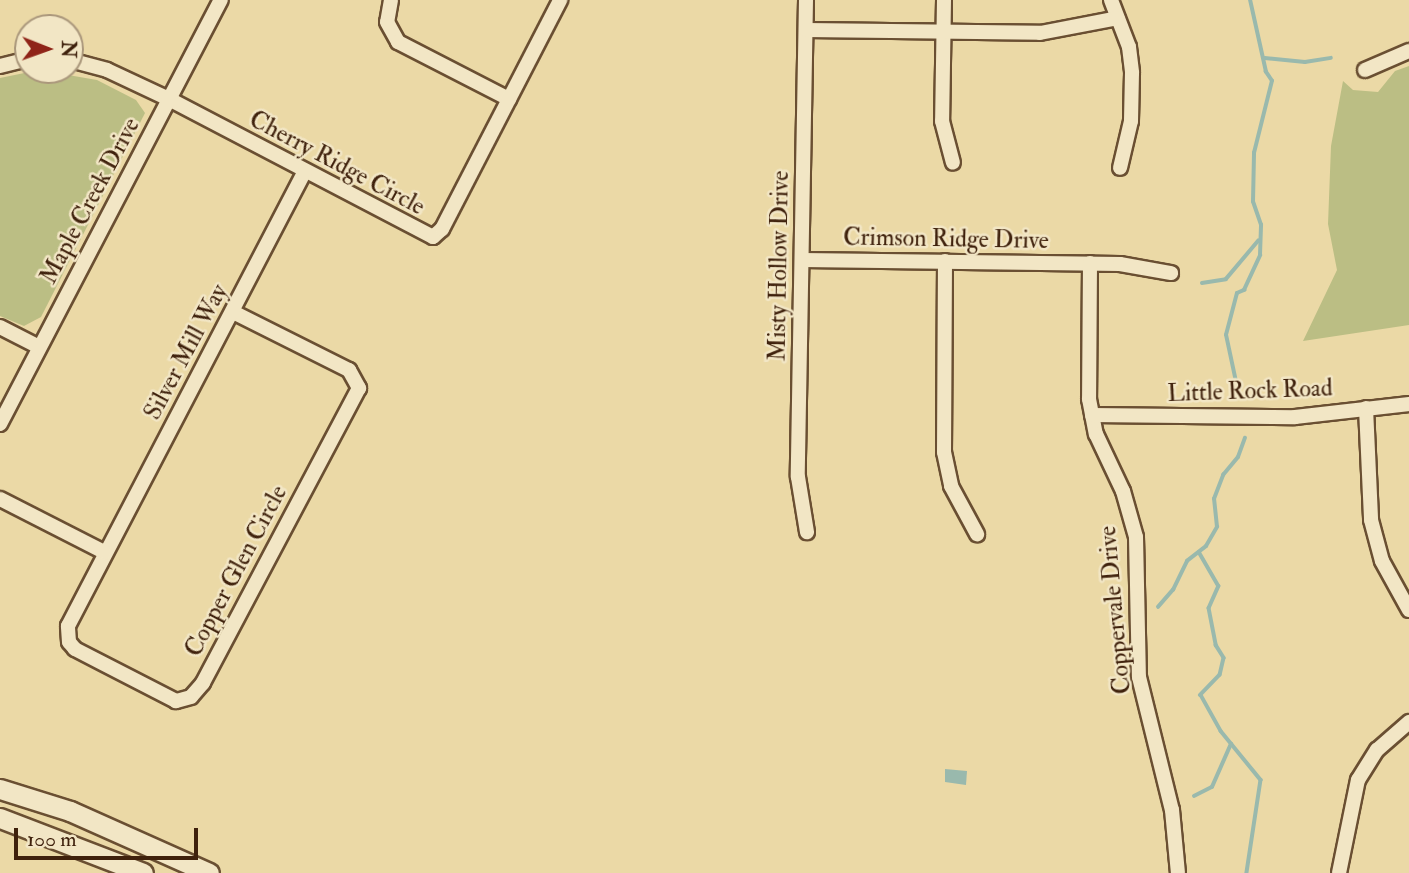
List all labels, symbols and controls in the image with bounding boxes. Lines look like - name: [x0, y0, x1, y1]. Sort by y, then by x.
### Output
- north arrow: [14, 14, 84, 84]
- text: N: [56, 41, 80, 58]
- street label: Cherry Ridge Circle: [244, 105, 430, 221]
- street label: Maple Creek Drive: [34, 113, 146, 289]
- street label: Misty Hollow Drive: [763, 171, 795, 361]
- street label: Crimson Ridge Drive: [843, 223, 1049, 255]
- street label: Silver Mill Way: [138, 279, 234, 425]
- street label: Little Rock Road: [1167, 374, 1333, 408]
- street label: Copper Glen Circle: [179, 481, 293, 661]
- street label: Coppervale Drive: [1093, 525, 1137, 695]
- scale bar: [18, 814, 201, 858]
- text: 100 m: [27, 826, 77, 853]

